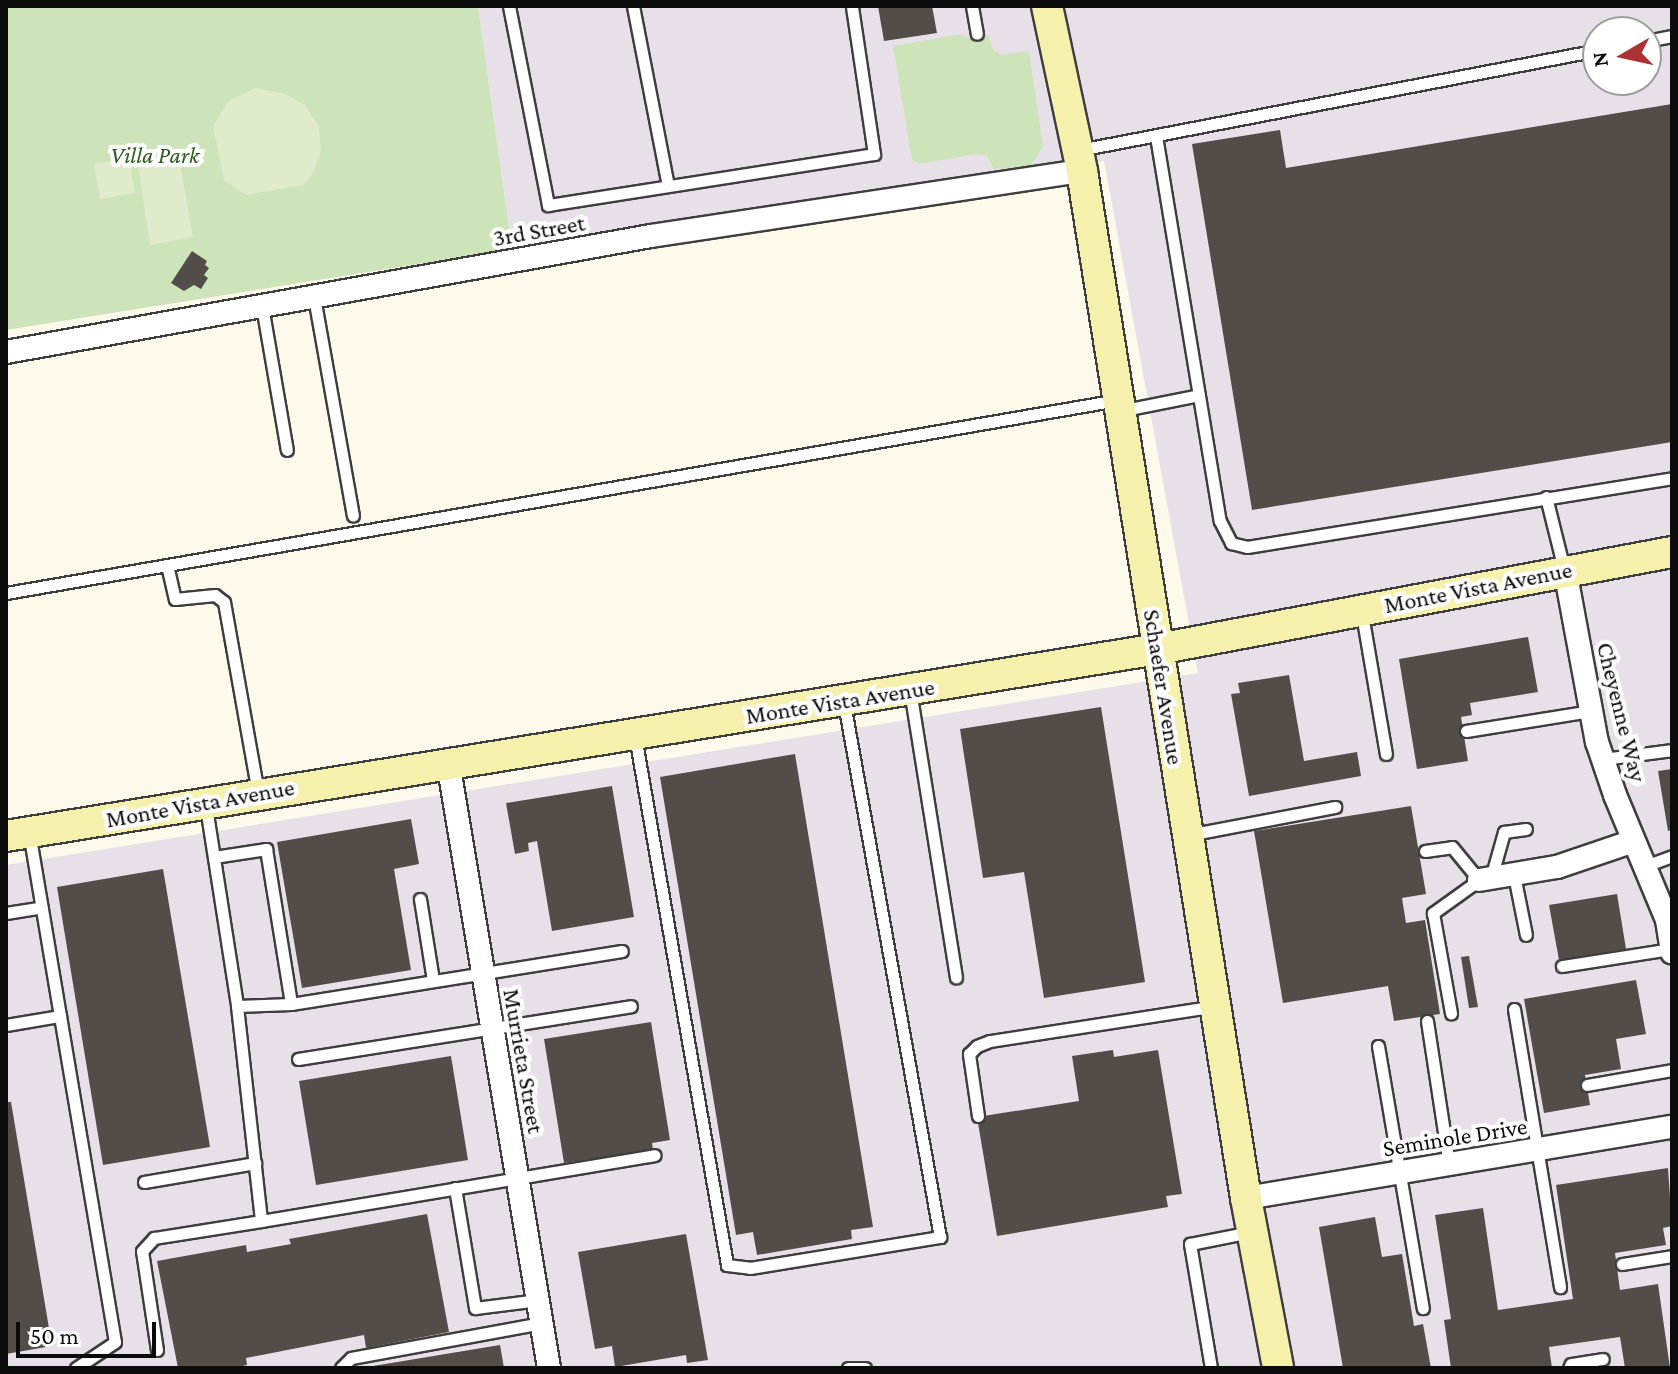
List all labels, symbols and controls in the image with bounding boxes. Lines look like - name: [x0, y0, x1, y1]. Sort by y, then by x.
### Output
- north arrow: [1582, 16, 1662, 96]
- text: N: [1586, 50, 1613, 69]
- park label: Villa Park: [111, 141, 199, 169]
- street label: 3rd Street: [491, 208, 587, 252]
- street label: Monte Vista Avenue: [1382, 555, 1574, 619]
- street label: Schaefer Avenue: [1138, 607, 1190, 767]
- street label: Cheyenne Way: [1591, 639, 1653, 785]
- street label: Monte Vista Avenue: [744, 672, 936, 730]
- street label: Monte Vista Avenue: [104, 772, 296, 834]
- street label: Murrieta Street: [497, 987, 551, 1135]
- street label: Seminole Drive: [1381, 1111, 1529, 1163]
- scale bar: [20, 1306, 160, 1356]
- text: 50 m: [30, 1322, 79, 1349]

